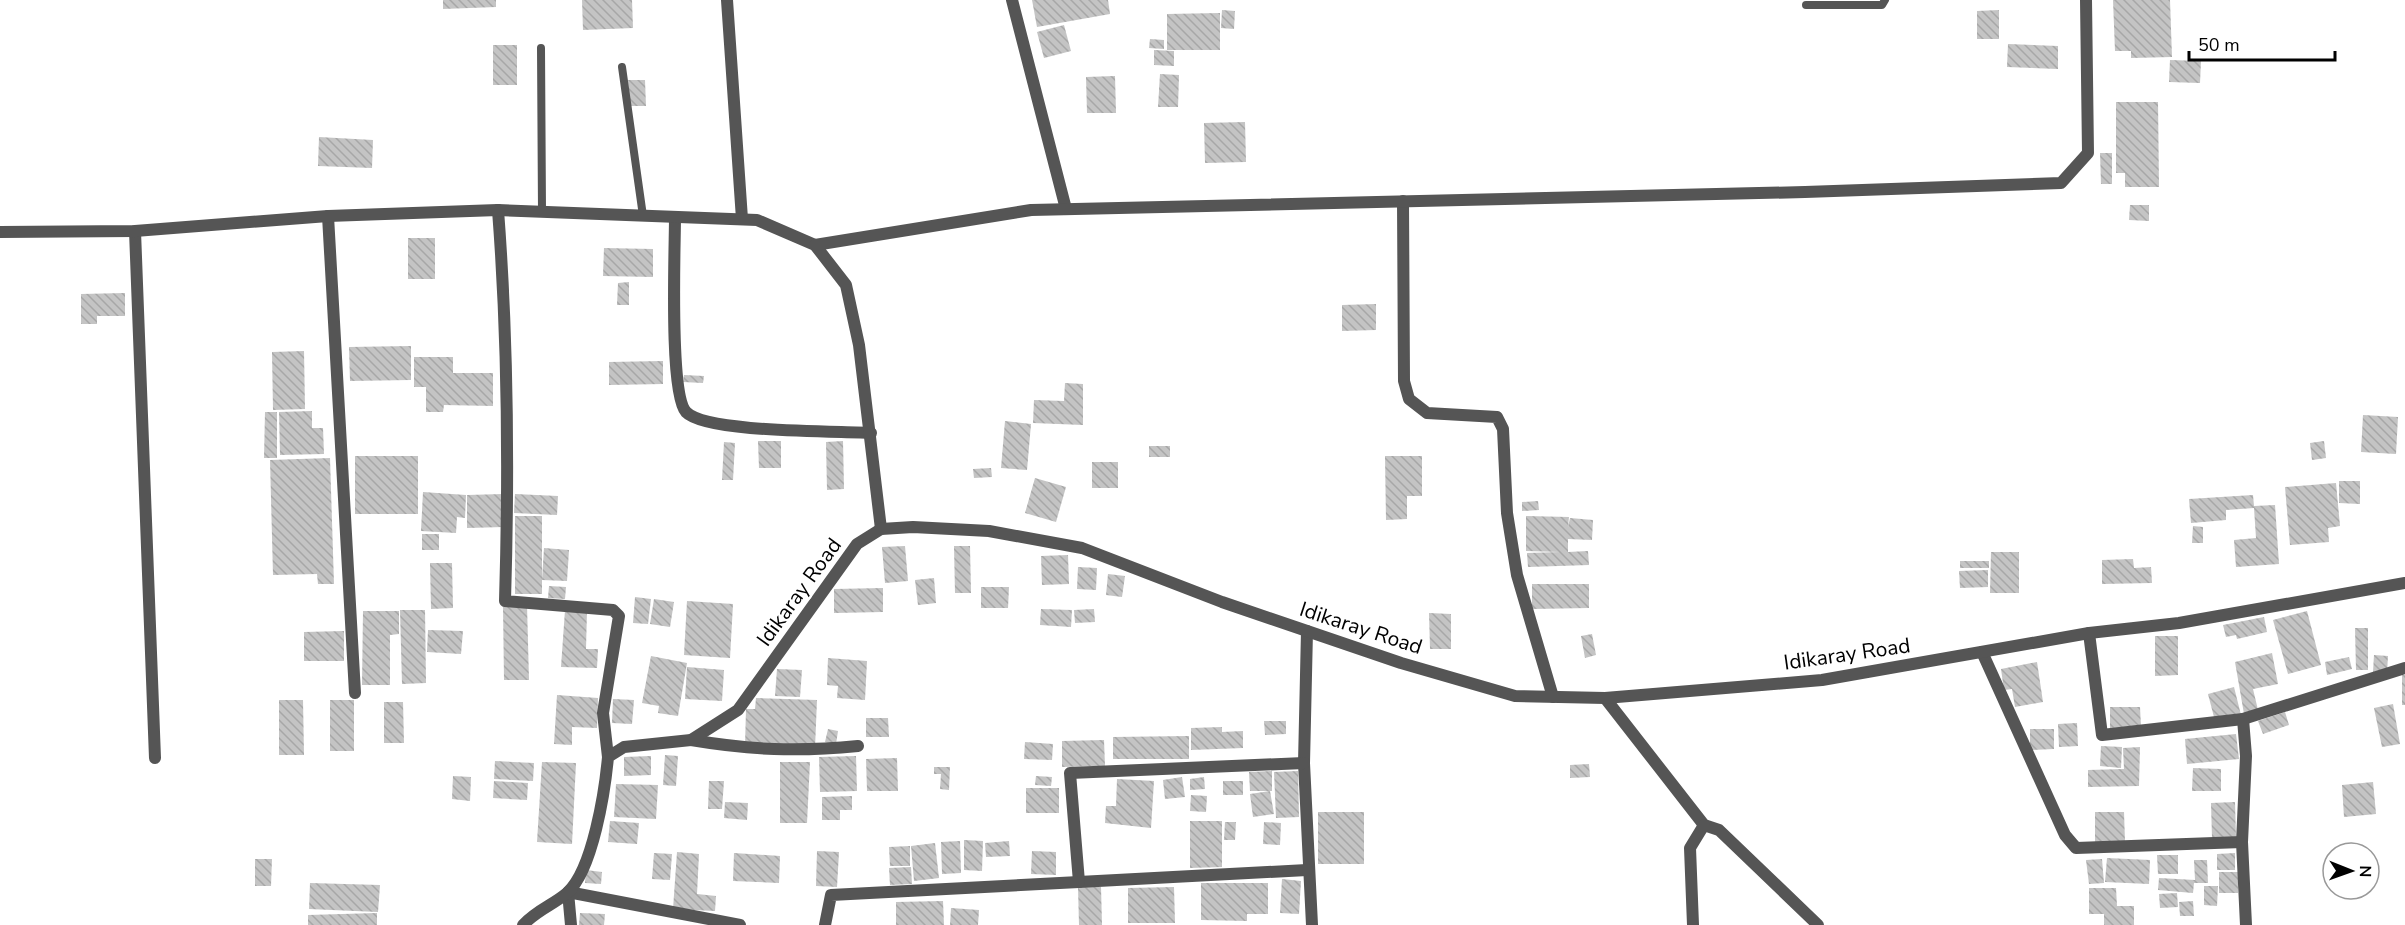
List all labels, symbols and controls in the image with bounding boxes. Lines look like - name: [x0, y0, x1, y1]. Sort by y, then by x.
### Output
- scale bar: [2189, 24, 2334, 62]
- text: 50 m: [2198, 33, 2240, 57]
- street label: Idikaray Road: [750, 532, 848, 652]
- street label: Idikaray Road: [1296, 595, 1426, 661]
- street label: Idikaray Road: [1782, 631, 1912, 677]
- north arrow: [2321, 841, 2381, 901]
- text: N: [2354, 865, 2376, 877]

